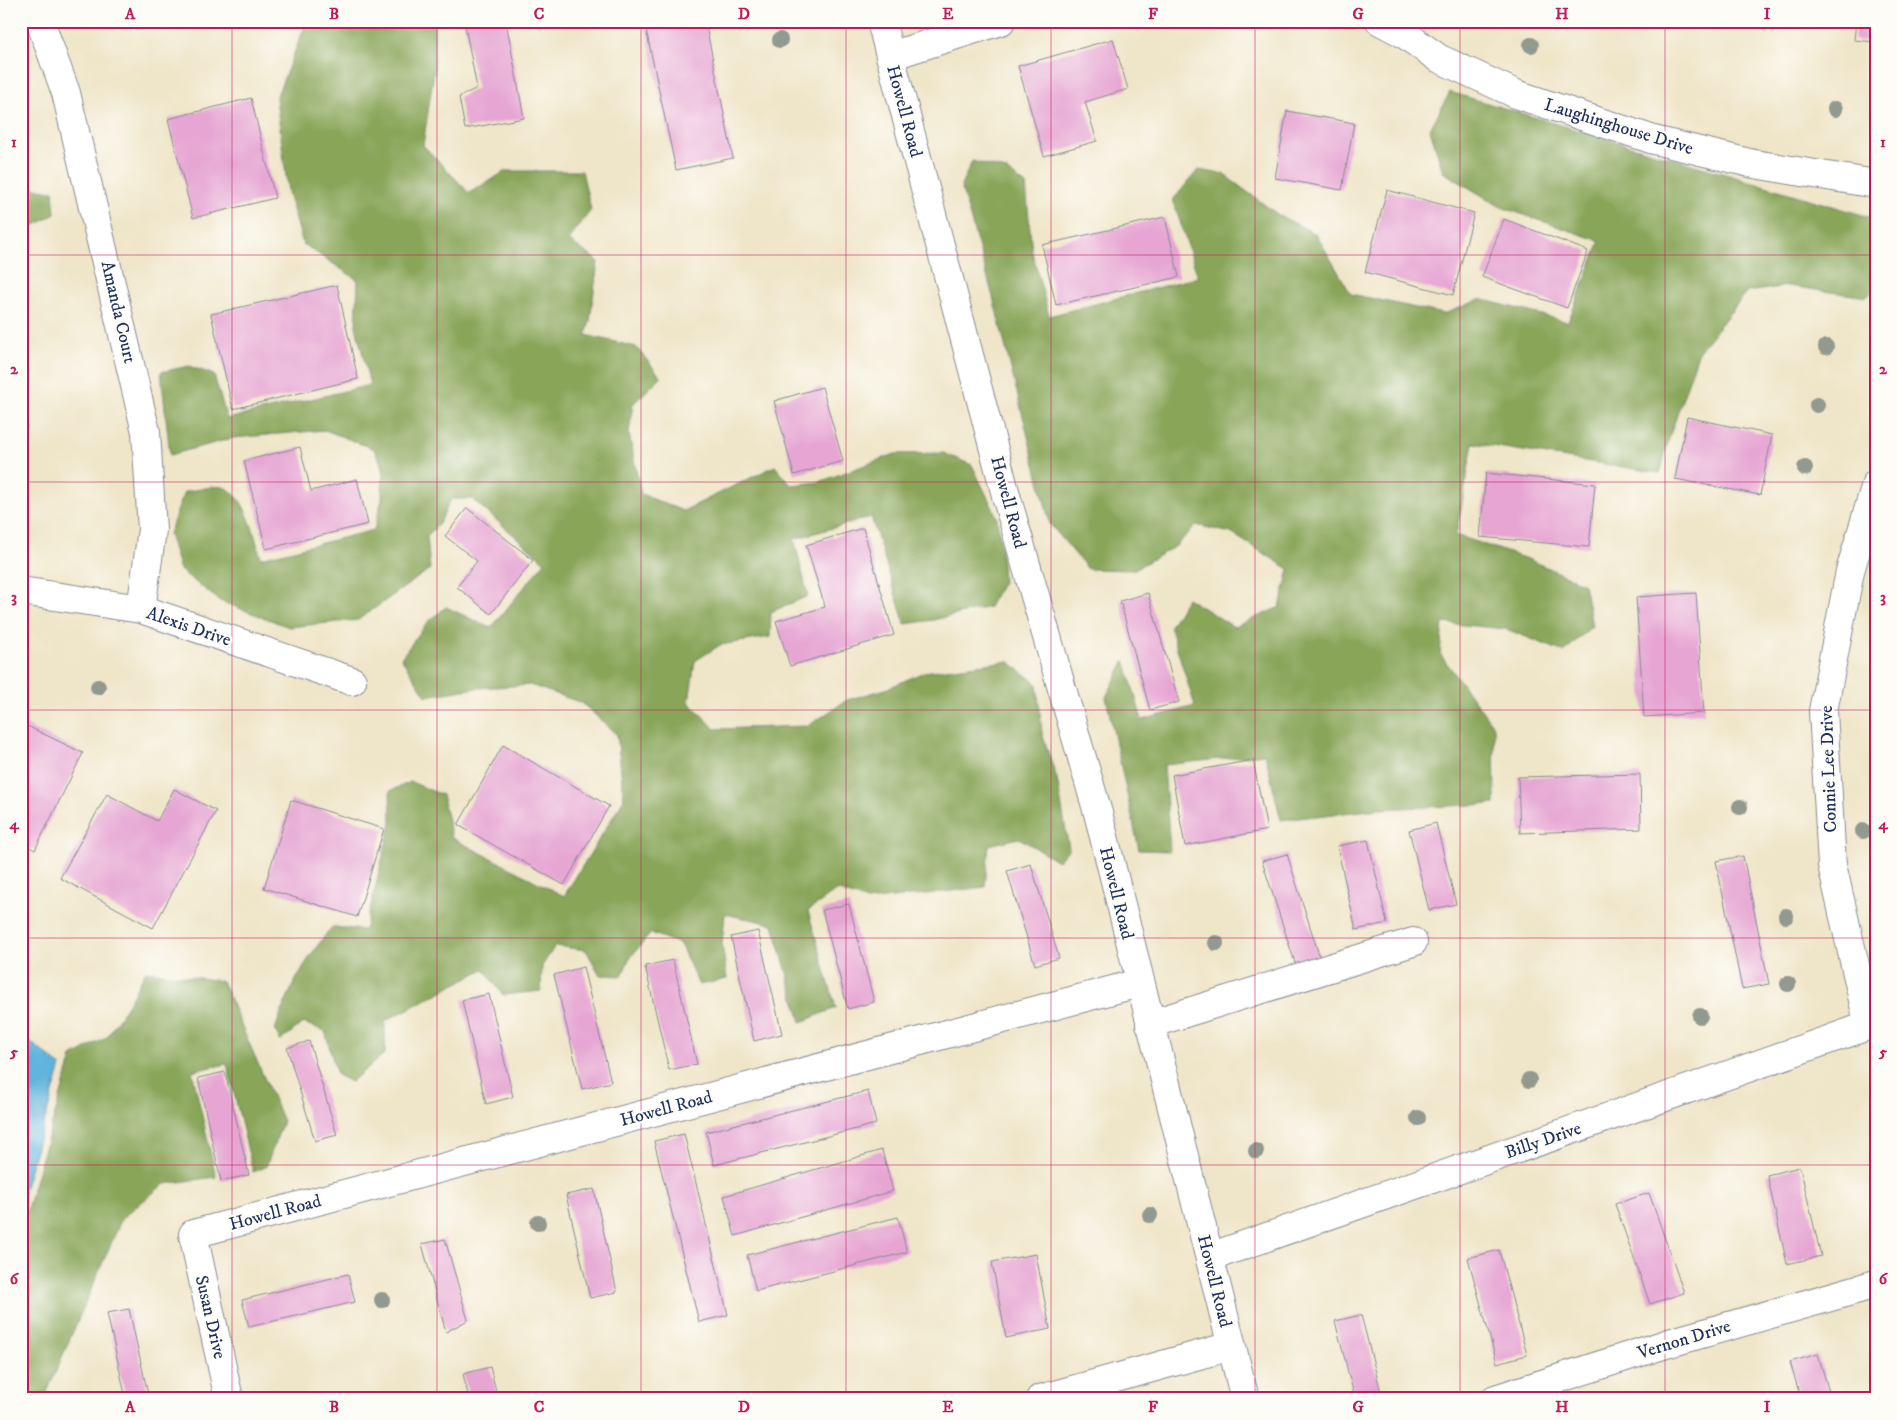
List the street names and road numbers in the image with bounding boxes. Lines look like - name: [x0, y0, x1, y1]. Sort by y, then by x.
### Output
- street label: Howell Road: [881, 63, 927, 160]
- street label: Laughinghouse Drive: [1542, 94, 1696, 160]
- street label: Amanda Court: [96, 259, 141, 366]
- street label: Howell Road: [985, 454, 1031, 551]
- street label: Alexis Drive: [144, 602, 234, 652]
- street label: Connie Lee Drive: [1816, 705, 1842, 833]
- street label: Howell Road: [1094, 845, 1138, 942]
- street label: Howell Road: [618, 1086, 715, 1132]
- street label: Billy Drive: [1502, 1118, 1584, 1164]
- street label: Howell Road: [227, 1190, 324, 1236]
- street label: Howell Road: [1192, 1233, 1236, 1330]
- street label: Susan Drive: [190, 1273, 230, 1361]
- street label: Vernon Drive: [1634, 1315, 1733, 1365]

